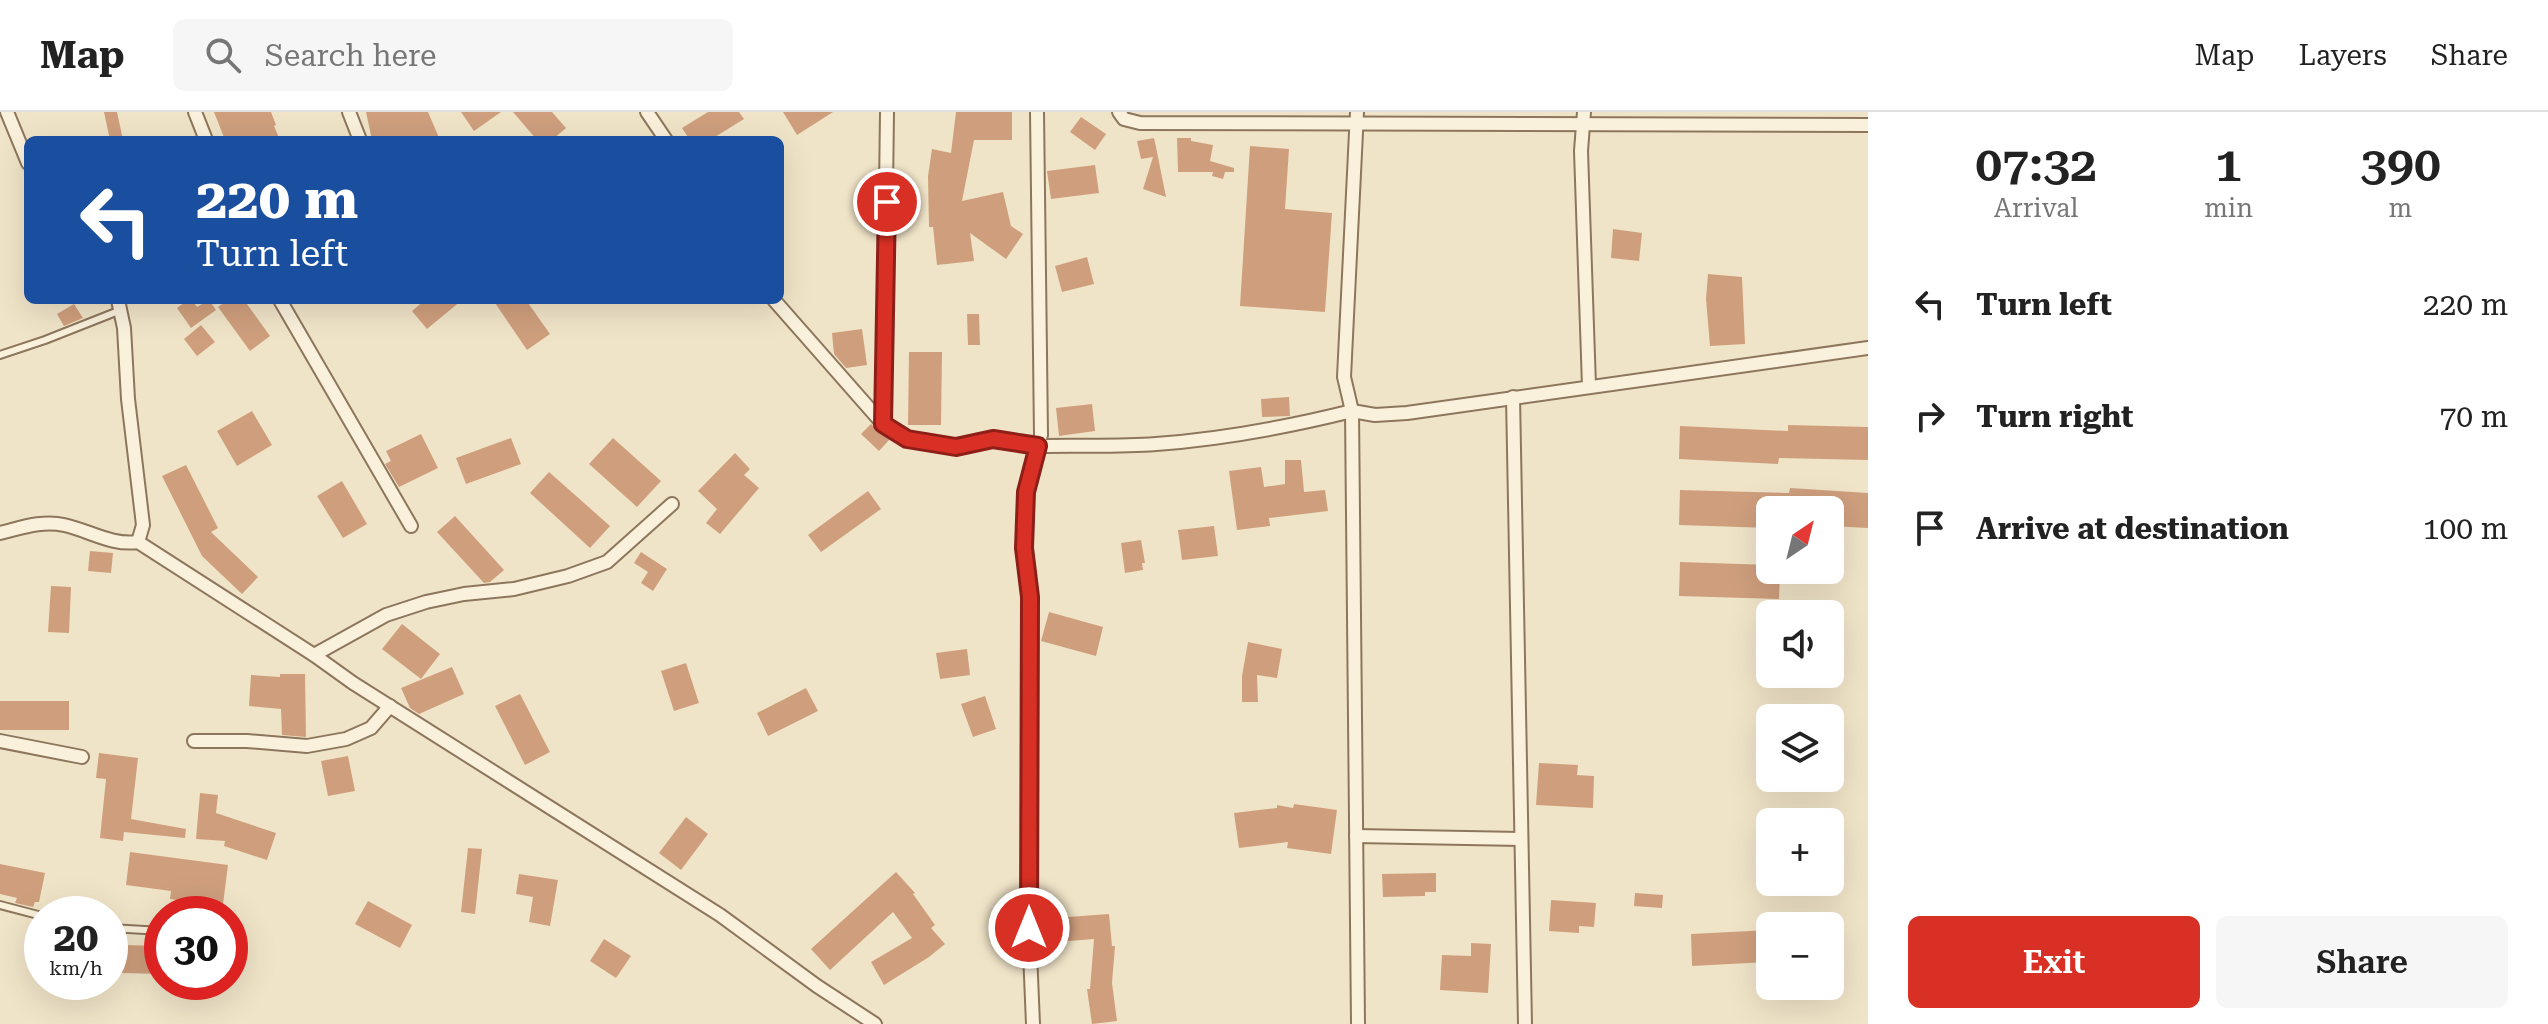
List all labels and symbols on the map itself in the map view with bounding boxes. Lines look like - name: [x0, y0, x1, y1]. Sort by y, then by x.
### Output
- pin: [853, 168, 921, 236]
- north arrow: [1756, 496, 1844, 584]
- position arrow: [987, 886, 1071, 970]
- speed limit sign: 30: [144, 896, 248, 1000]

